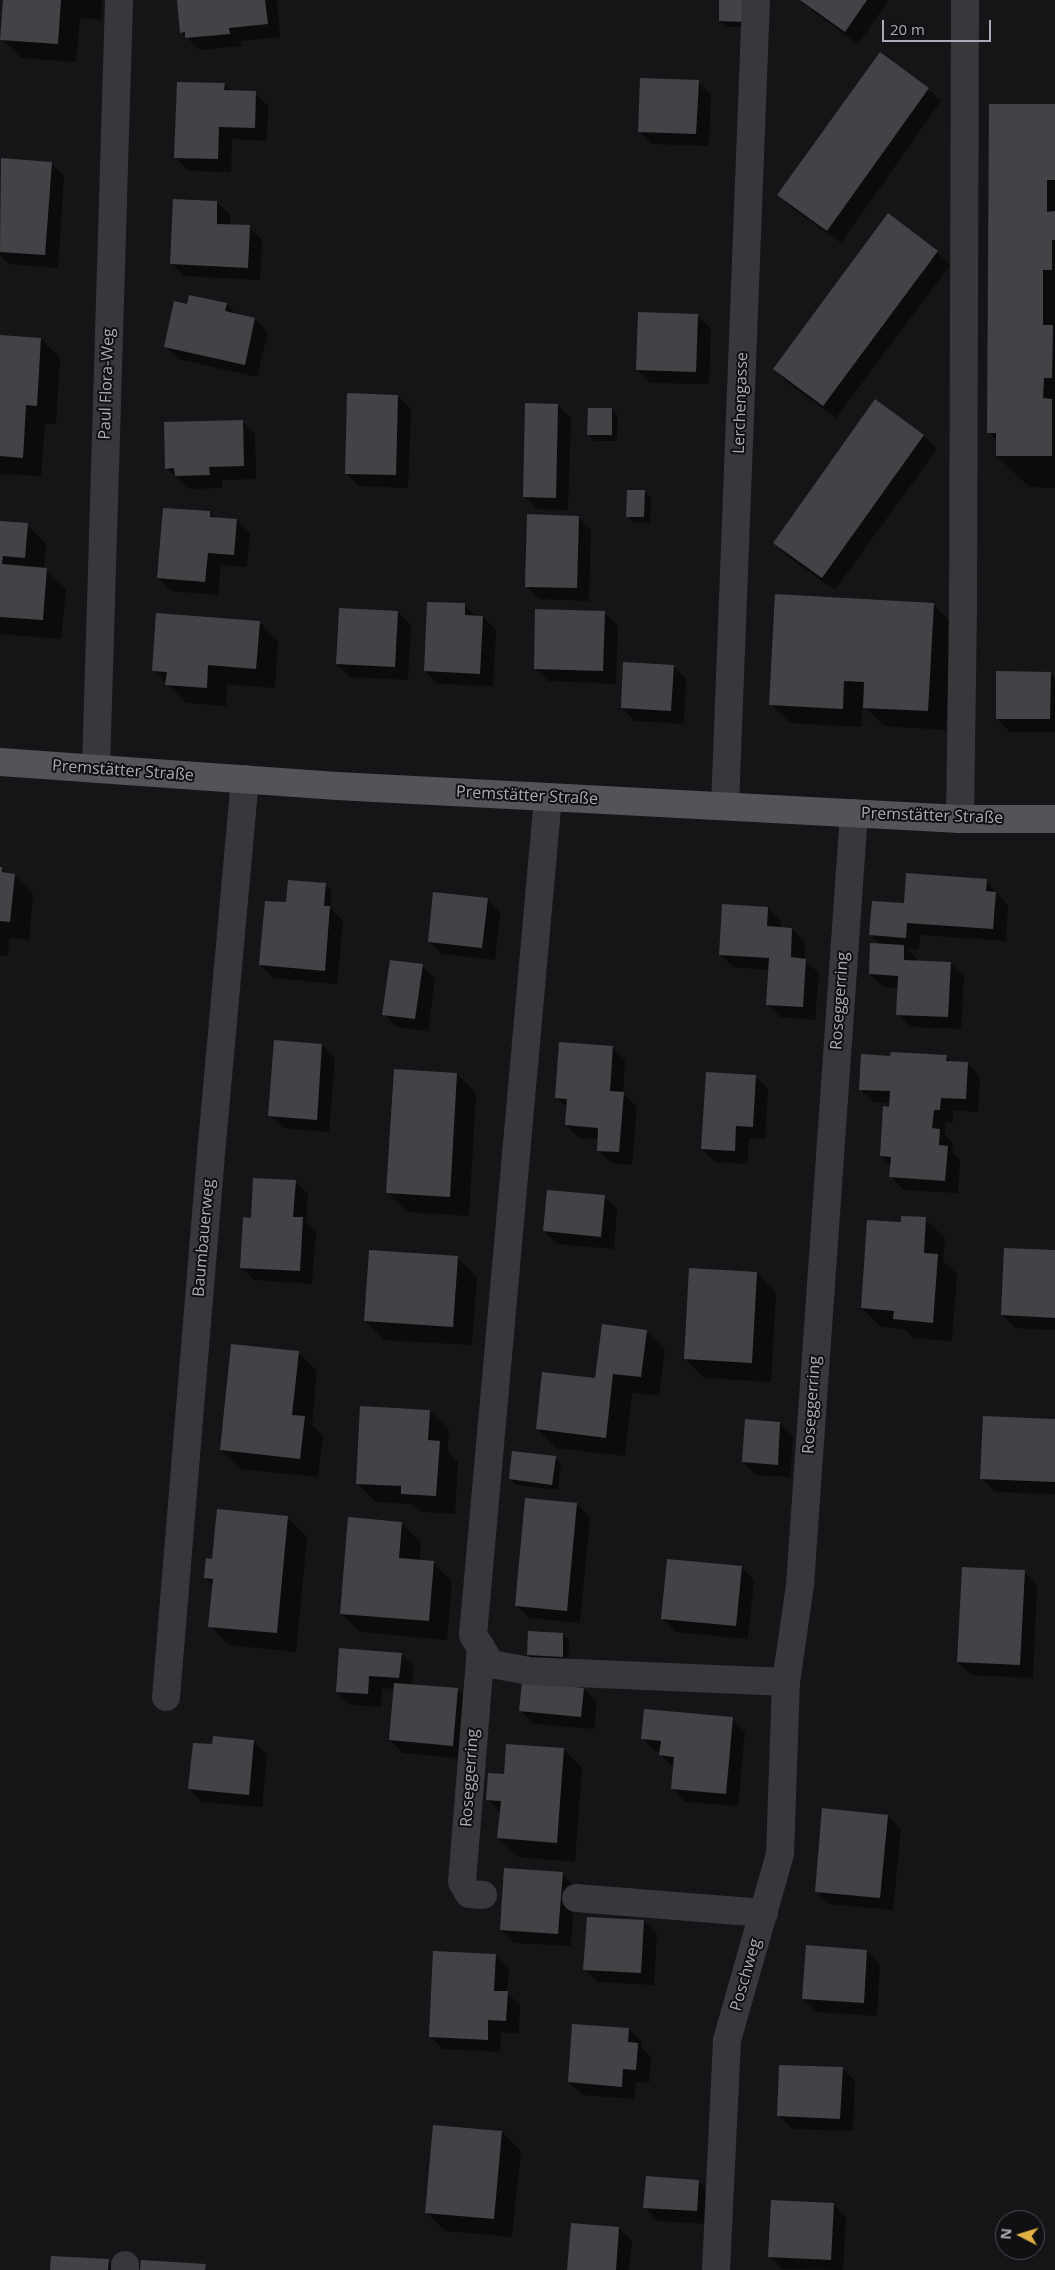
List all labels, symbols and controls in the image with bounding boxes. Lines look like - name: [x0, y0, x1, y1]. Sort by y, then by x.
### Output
- scale bar: [885, 10, 994, 42]
- text: 20 m: [890, 19, 925, 39]
- street label: Paul Flora-Weg: [95, 328, 119, 440]
- street label: Lerchengasse: [730, 352, 752, 454]
- street label: Premstätter Straße: [51, 756, 195, 786]
- street label: Premstätter Straße: [456, 783, 598, 809]
- street label: Premstätter Straße: [861, 804, 1003, 828]
- street label: Roseggerring: [827, 951, 853, 1051]
- street label: Baumbauerweg: [189, 1178, 219, 1298]
- street label: Roseggerring: [799, 1355, 825, 1455]
- street label: Roseggerring: [457, 1728, 483, 1828]
- street label: Poschweg: [727, 1937, 765, 2013]
- north arrow: [995, 2210, 1045, 2260]
- text: N: [996, 2227, 1016, 2240]

